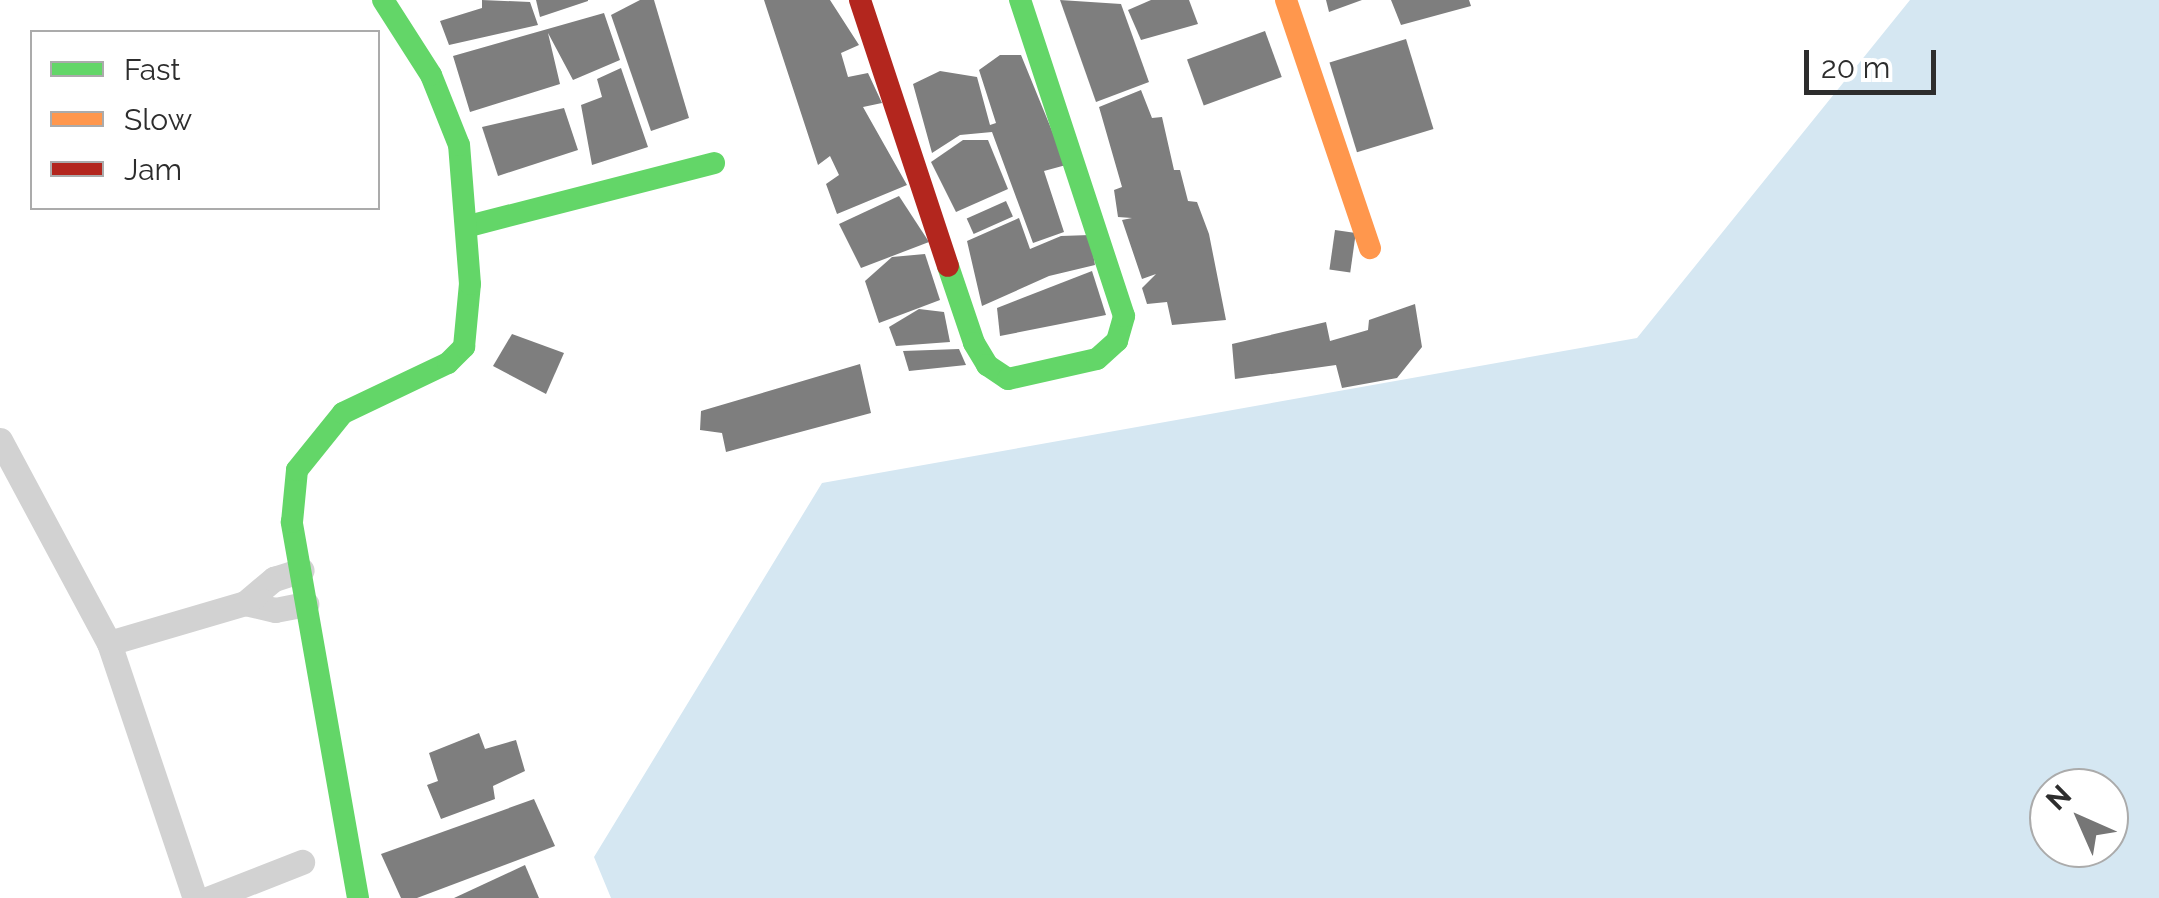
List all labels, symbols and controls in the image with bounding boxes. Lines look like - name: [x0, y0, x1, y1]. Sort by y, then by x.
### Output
- legend: [30, 30, 380, 210]
- scale bar: [1809, 30, 1942, 92]
- text: 20 m: [1821, 50, 1890, 85]
- text: Fast: [124, 52, 181, 87]
- text: Slow: [124, 102, 192, 137]
- text: Jam: [124, 152, 182, 187]
- north arrow: [2029, 768, 2129, 868]
- text: N: [2040, 779, 2078, 817]

